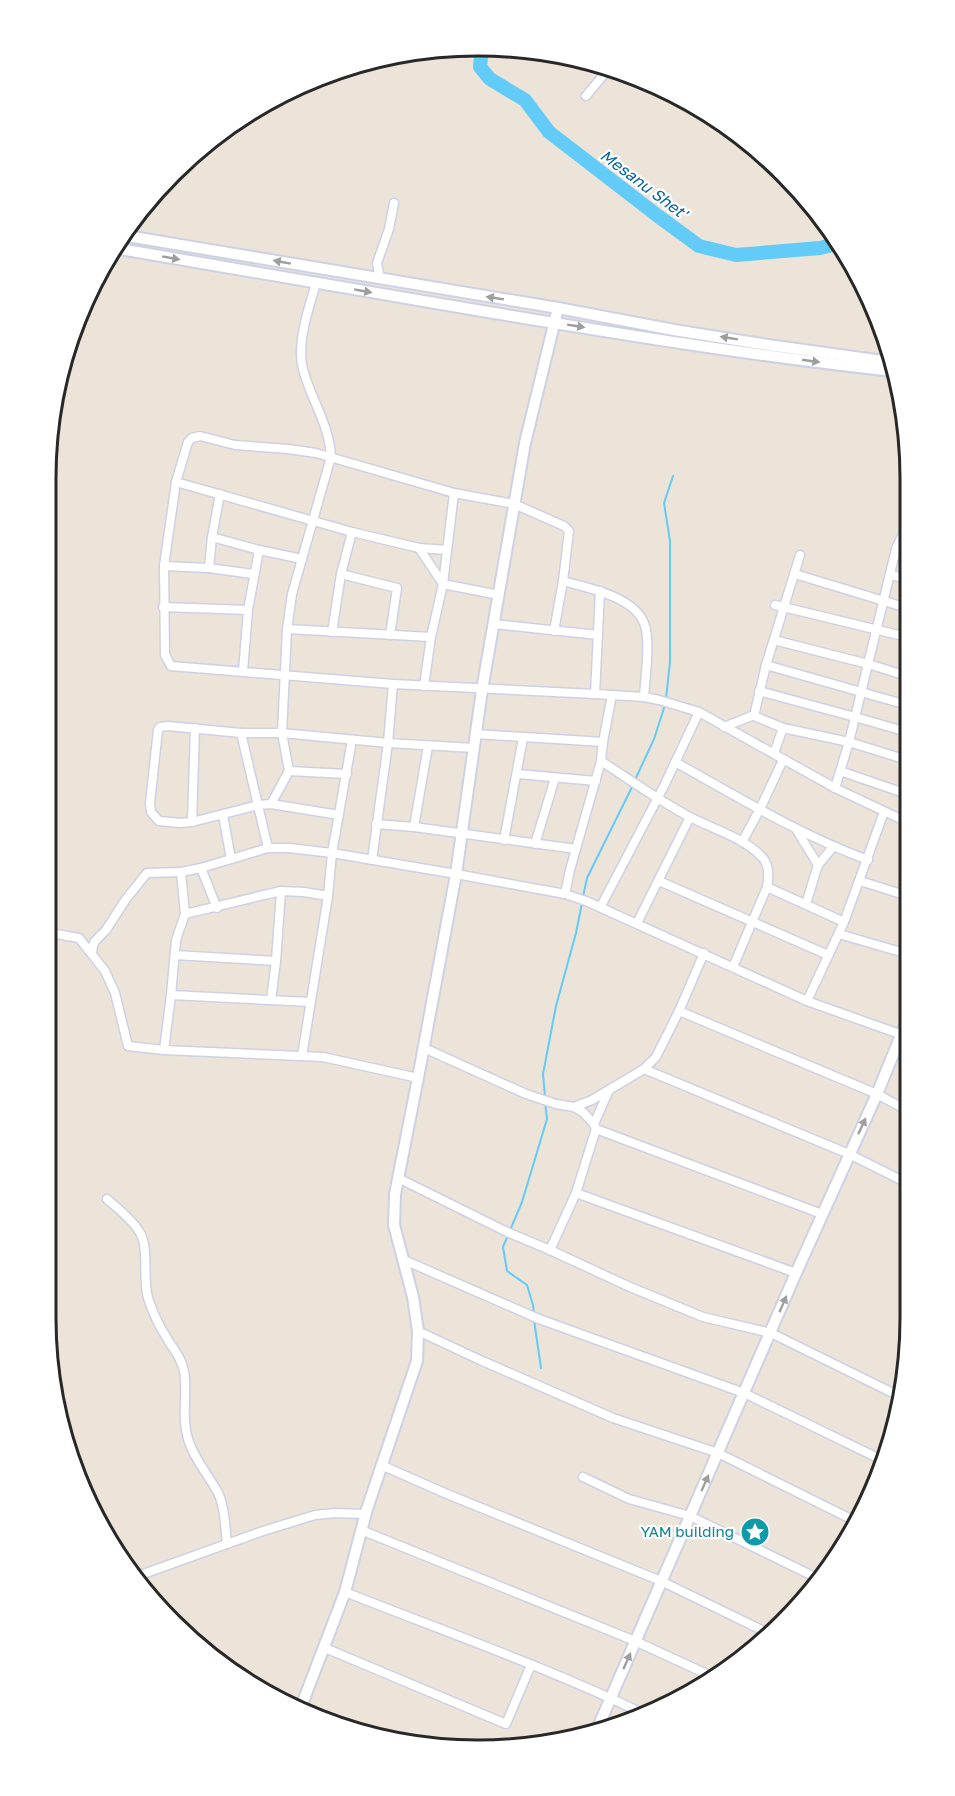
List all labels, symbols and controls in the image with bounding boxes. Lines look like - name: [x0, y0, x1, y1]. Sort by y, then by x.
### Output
- water label: Mesanu Shet': [597, 145, 693, 225]
- one-way arrow: [162, 254, 181, 263]
- one-way arrow: [272, 258, 291, 267]
- one-way arrow: [354, 286, 373, 295]
- one-way arrow: [485, 293, 504, 302]
- one-way arrow: [567, 322, 586, 331]
- one-way arrow: [719, 334, 738, 343]
- one-way arrow: [801, 356, 820, 365]
- one-way arrow: [858, 1117, 867, 1134]
- one-way arrow: [779, 1295, 788, 1313]
- one-way arrow: [700, 1473, 710, 1491]
- place icon: YAM building: [739, 1516, 771, 1548]
- place label: YAM building: [641, 1522, 734, 1540]
- one-way arrow: [622, 1653, 631, 1670]

